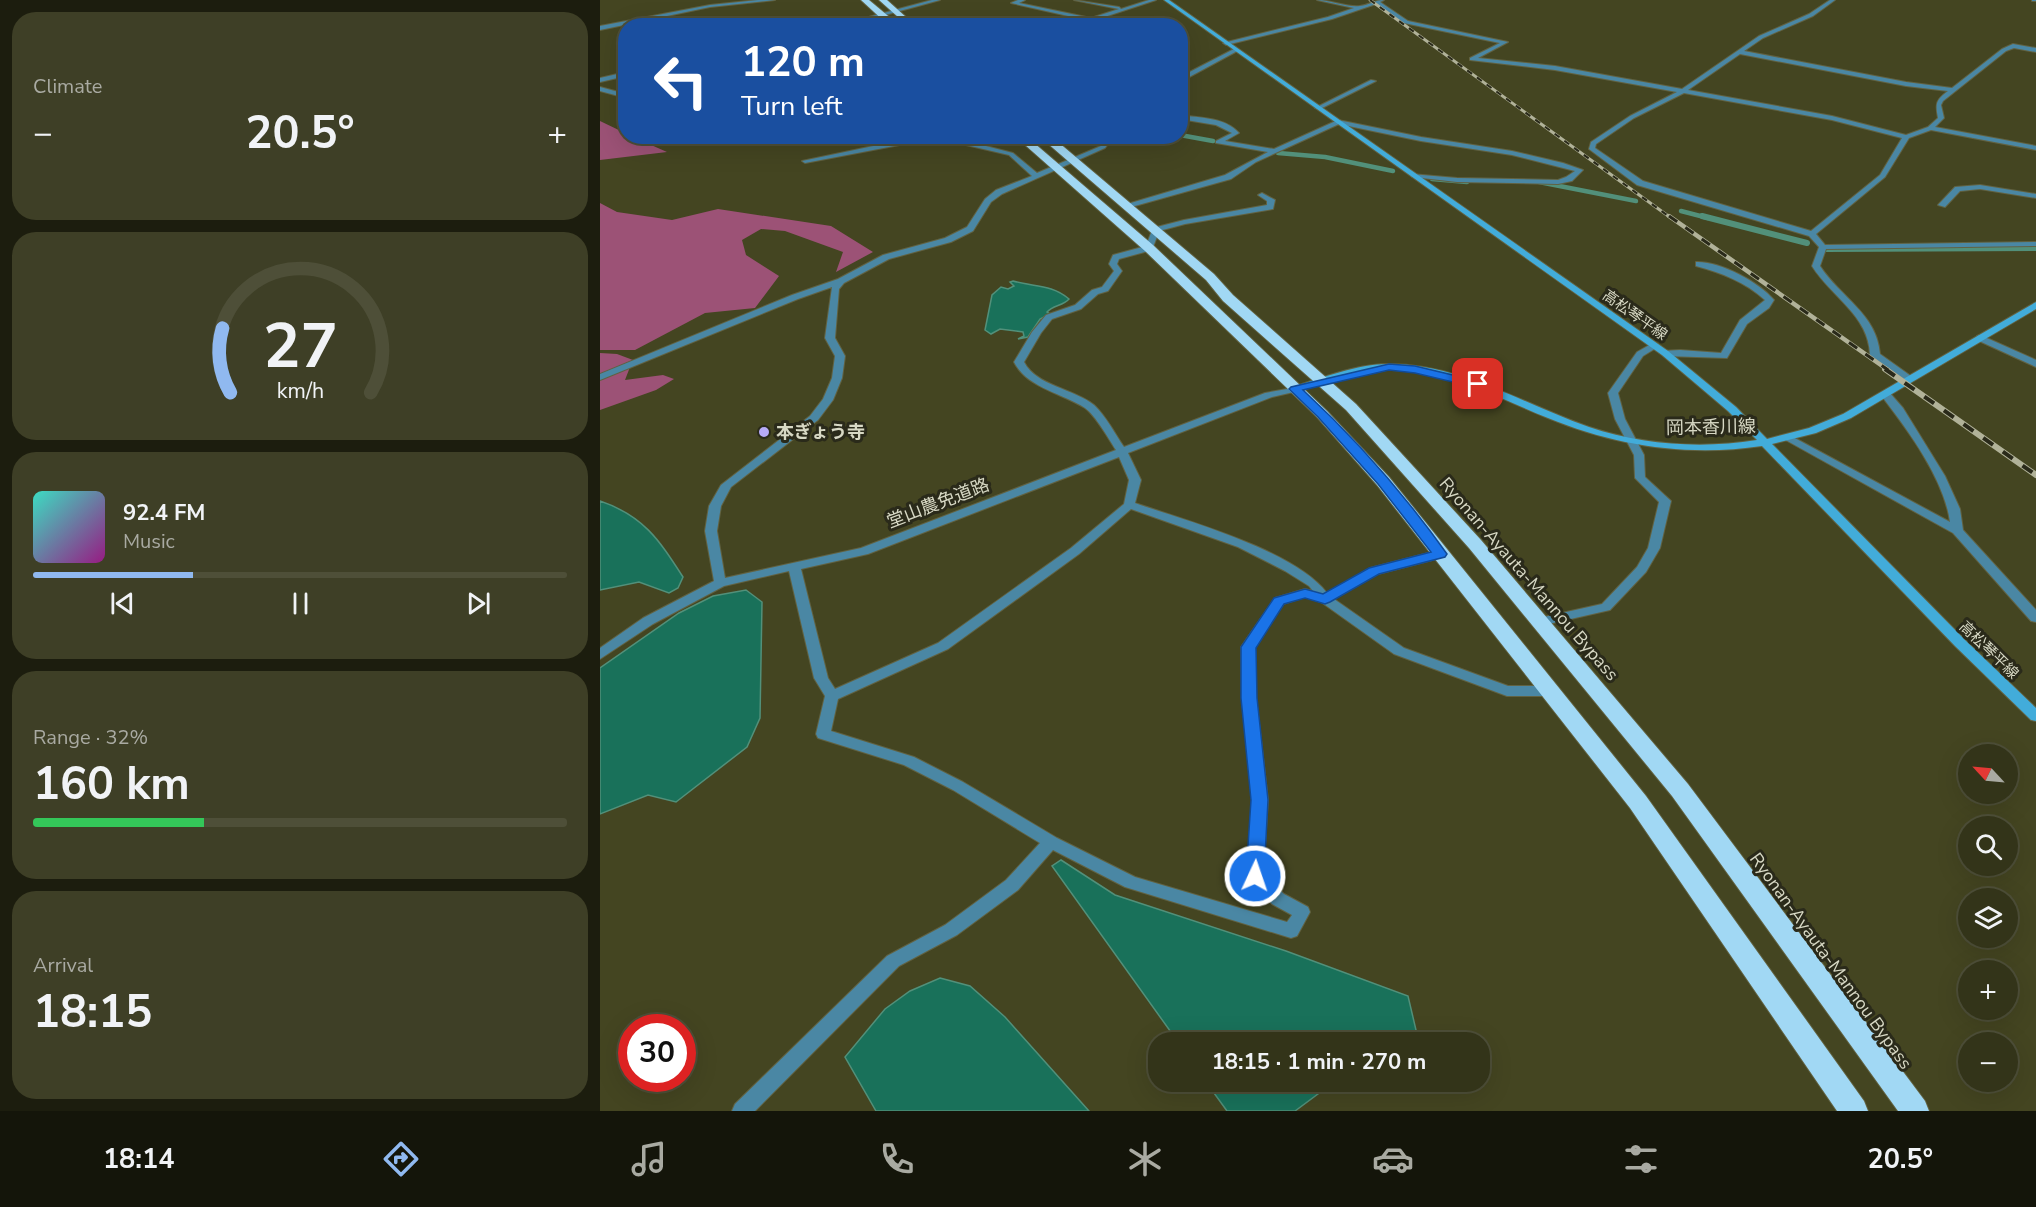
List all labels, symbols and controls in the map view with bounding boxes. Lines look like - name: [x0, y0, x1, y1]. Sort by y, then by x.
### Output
- text: 120 m: [741, 34, 865, 91]
- icon: left: [642, 42, 720, 120]
- text: Climate: [33, 73, 102, 100]
- text: Turn left: [741, 88, 842, 125]
- text: 20.5°: [245, 103, 355, 164]
- text: −: [33, 111, 53, 156]
- text: +: [547, 111, 567, 156]
- street label: 高松琴平線: [1599, 285, 1671, 345]
- text: 27: [263, 304, 337, 389]
- pin: [1452, 358, 1503, 409]
- icon: arrive: [1461, 367, 1494, 400]
- text: km/h: [276, 376, 324, 406]
- street label: 岡本香川線: [1666, 414, 1756, 440]
- place label: 本ぎょう寺: [776, 420, 865, 444]
- marker: 本ぎょう寺: [757, 425, 771, 439]
- street label: 堂山農免道路: [883, 472, 993, 534]
- street label: Ryonan-Ayauta-Mannou Bypass: [1434, 472, 1624, 686]
- text: 92.4 FM: [123, 498, 205, 528]
- text: Music: [123, 528, 175, 555]
- icon: previous: [106, 587, 139, 620]
- icon: pause: [284, 587, 317, 620]
- icon: next: [462, 587, 495, 620]
- street label: 高松琴平線: [1955, 617, 2023, 683]
- text: Range · 32%: [33, 724, 148, 751]
- north arrow: [1958, 744, 2018, 804]
- map controls: [1958, 744, 2018, 1092]
- text: 160 km: [33, 754, 190, 815]
- button: search: [1958, 816, 2018, 876]
- position arrow: [1223, 844, 1287, 908]
- street label: Ryonan-Ayauta-Mannou Bypass: [1744, 848, 1918, 1074]
- button: layers: [1958, 888, 2018, 948]
- text: Arrival: [33, 952, 93, 979]
- button: +: [1958, 960, 2018, 1020]
- text: 18:15: [33, 982, 152, 1043]
- speed limit sign: 30: [618, 1014, 696, 1092]
- button: −: [1958, 1032, 2018, 1092]
- text: 18:15 · 1 min · 270 m: [1212, 1047, 1426, 1077]
- icon: directions: [380, 1138, 422, 1180]
- icon: music: [628, 1138, 670, 1180]
- icon: phone: [876, 1138, 918, 1180]
- icon: climate: [1124, 1138, 1166, 1180]
- icon: car: [1372, 1138, 1414, 1180]
- icon: filters: [1620, 1138, 1662, 1180]
- text: 18:14: [103, 1141, 174, 1178]
- text: 20.5°: [1867, 1141, 1933, 1178]

